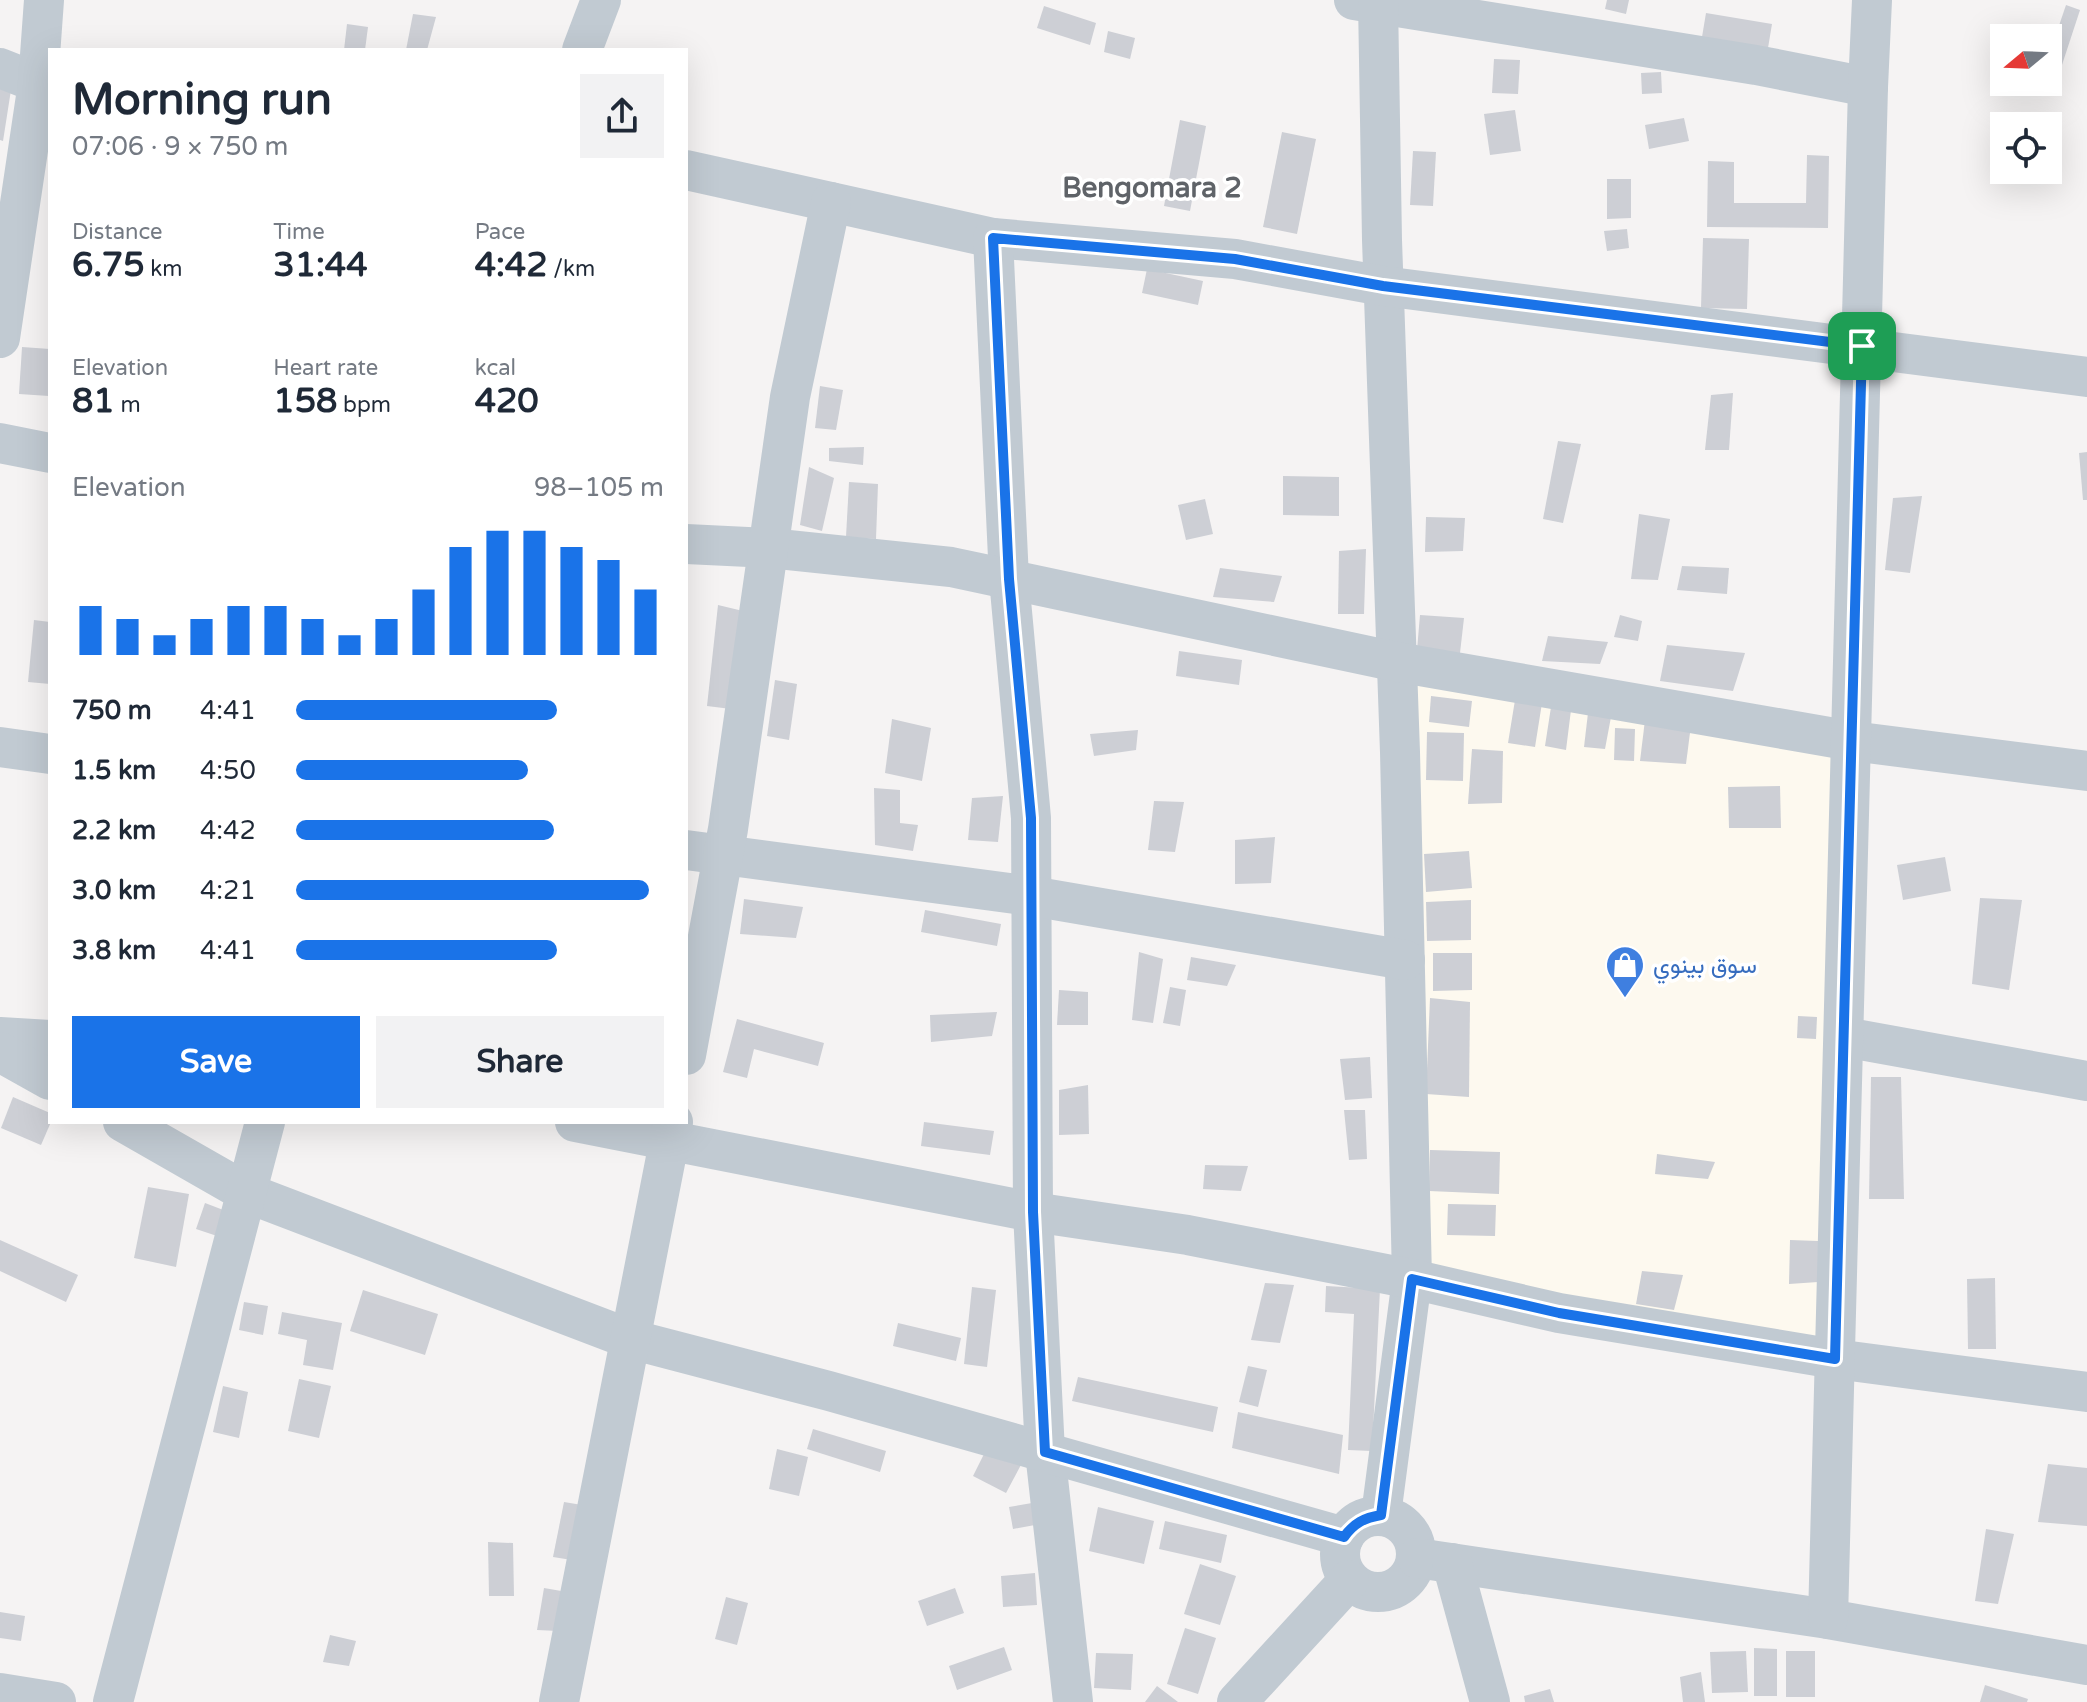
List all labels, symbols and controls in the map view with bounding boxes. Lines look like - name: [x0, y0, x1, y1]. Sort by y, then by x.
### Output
- north arrow: [1990, 24, 2062, 96]
- map controls: [1990, 24, 2062, 184]
- text: Morning run: [72, 74, 332, 127]
- button: share: [580, 74, 664, 158]
- button: locate: [1990, 112, 2062, 184]
- text: 07:06 · 9 × 750 m: [72, 131, 288, 162]
- district label: Bengomara 2: [1062, 171, 1242, 205]
- text: Distance: [72, 219, 163, 245]
- text: Time: [273, 219, 325, 245]
- text: Pace: [475, 219, 525, 245]
- text: 6.75: [72, 245, 145, 286]
- text: 31:44: [273, 245, 368, 286]
- text: 4:42: [475, 245, 548, 286]
- text: km: [145, 256, 182, 282]
- text: /km: [548, 256, 595, 282]
- pin: [1828, 312, 1896, 380]
- icon: arrive: [1840, 324, 1884, 368]
- text: Elevation: [72, 355, 168, 381]
- text: Heart rate: [273, 355, 378, 381]
- text: kcal: [475, 355, 516, 381]
- text: 81: [72, 381, 115, 422]
- text: 158: [273, 381, 337, 422]
- text: 420: [475, 381, 539, 422]
- text: m: [115, 392, 141, 418]
- text: bpm: [337, 392, 391, 418]
- text: Elevation: [72, 472, 186, 503]
- text: 98–105 m: [534, 472, 664, 503]
- text: 750 m: [72, 695, 152, 726]
- text: 4:41: [200, 695, 256, 726]
- text: 1.5 km: [72, 755, 156, 786]
- text: 4:50: [200, 755, 256, 786]
- text: 2.2 km: [72, 815, 156, 846]
- text: 4:42: [200, 815, 256, 846]
- text: 3.0 km: [72, 875, 156, 906]
- text: 4:21: [200, 875, 256, 906]
- text: 3.8 km: [72, 935, 156, 966]
- text: 4:41: [200, 935, 256, 966]
- shop icon: سوق بينوي: [1604, 944, 1646, 999]
- place label: سوق بينوي: [1653, 951, 1757, 984]
- button: Save: [72, 1016, 360, 1108]
- button: Share: [376, 1016, 664, 1108]

